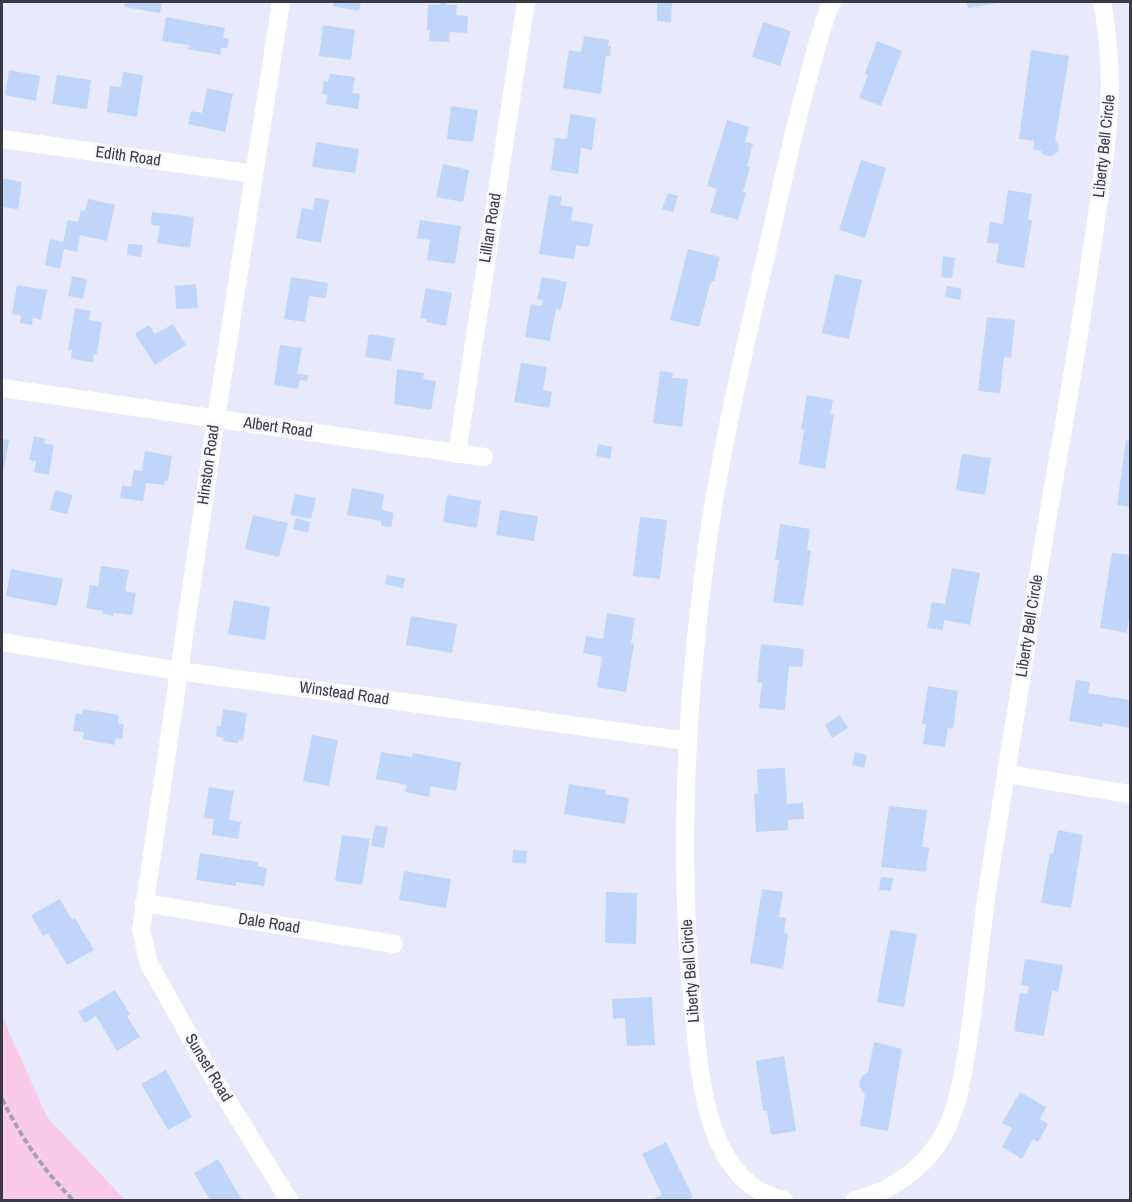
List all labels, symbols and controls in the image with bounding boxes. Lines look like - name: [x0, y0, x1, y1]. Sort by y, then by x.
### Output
- street label: Liberty Bell Circle: [1090, 94, 1120, 198]
- street label: Edith Road: [94, 143, 162, 171]
- street label: Lillian Road: [476, 192, 506, 264]
- street label: Albert Road: [242, 414, 314, 442]
- street label: Hinston Road: [194, 424, 224, 506]
- street label: Liberty Bell Circle: [1012, 573, 1048, 679]
- street label: Winstead Road: [298, 678, 390, 710]
- street label: Dale Road: [237, 910, 301, 938]
- street label: Liberty Bell Circle: [678, 919, 704, 1023]
- street label: Sunset Road: [180, 1031, 236, 1105]

